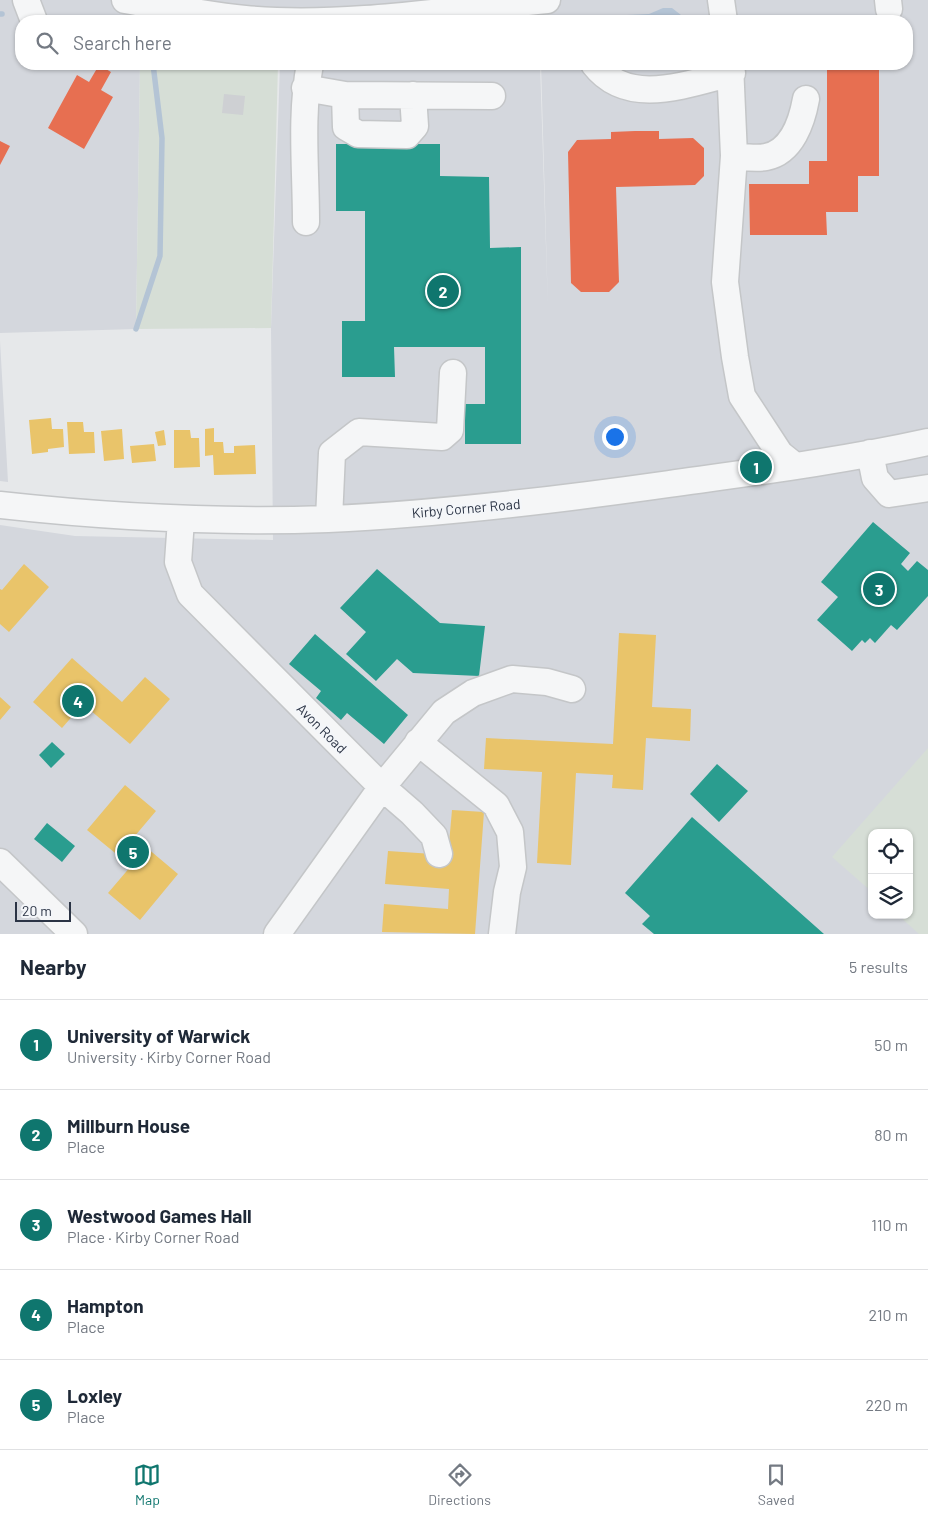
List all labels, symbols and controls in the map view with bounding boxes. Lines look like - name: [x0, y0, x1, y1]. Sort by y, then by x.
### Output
- search box: [15, 15, 913, 70]
- icon: search: [33, 29, 61, 57]
- text: Search here: [73, 31, 172, 54]
- pin: 2: [427, 272, 459, 310]
- your location: [602, 424, 628, 450]
- pin: 1: [740, 448, 772, 486]
- street label: Kirby Corner Road: [411, 495, 521, 521]
- pin: 3: [863, 570, 895, 608]
- pin: 4: [62, 682, 94, 720]
- street label: Avon Road: [294, 700, 350, 756]
- map controls: [868, 829, 913, 919]
- button: locate: [868, 829, 913, 874]
- pin: 5: [117, 833, 149, 871]
- button: layers: [868, 874, 913, 919]
- scale bar: [15, 899, 71, 922]
- text: 20 m: [22, 902, 52, 919]
- text: Nearby: [20, 954, 86, 979]
- text: 5 results: [849, 957, 908, 976]
- text: University of Warwick: [67, 1024, 250, 1047]
- text: 1: [33, 1035, 39, 1054]
- text: 50 m: [874, 1035, 908, 1054]
- text: University · Kirby Corner Road: [67, 1047, 271, 1066]
- text: Millburn House: [67, 1114, 190, 1137]
- text: 2: [32, 1125, 40, 1144]
- text: 80 m: [874, 1125, 908, 1144]
- text: Place: [67, 1137, 105, 1156]
- text: Westwood Games Hall: [67, 1204, 252, 1227]
- text: 3: [32, 1215, 40, 1234]
- text: 110 m: [871, 1215, 908, 1234]
- text: Place · Kirby Corner Road: [67, 1227, 239, 1246]
- text: Hampton: [67, 1294, 144, 1317]
- text: 4: [31, 1305, 41, 1324]
- text: 210 m: [869, 1305, 908, 1324]
- text: Place: [67, 1317, 105, 1336]
- text: Loxley: [67, 1384, 122, 1407]
- text: 5: [32, 1395, 40, 1414]
- text: 220 m: [865, 1395, 908, 1414]
- text: Place: [67, 1407, 105, 1426]
- tab: Map: [133, 1461, 161, 1508]
- tab: Directions: [428, 1461, 491, 1508]
- tab: Saved: [758, 1461, 795, 1508]

